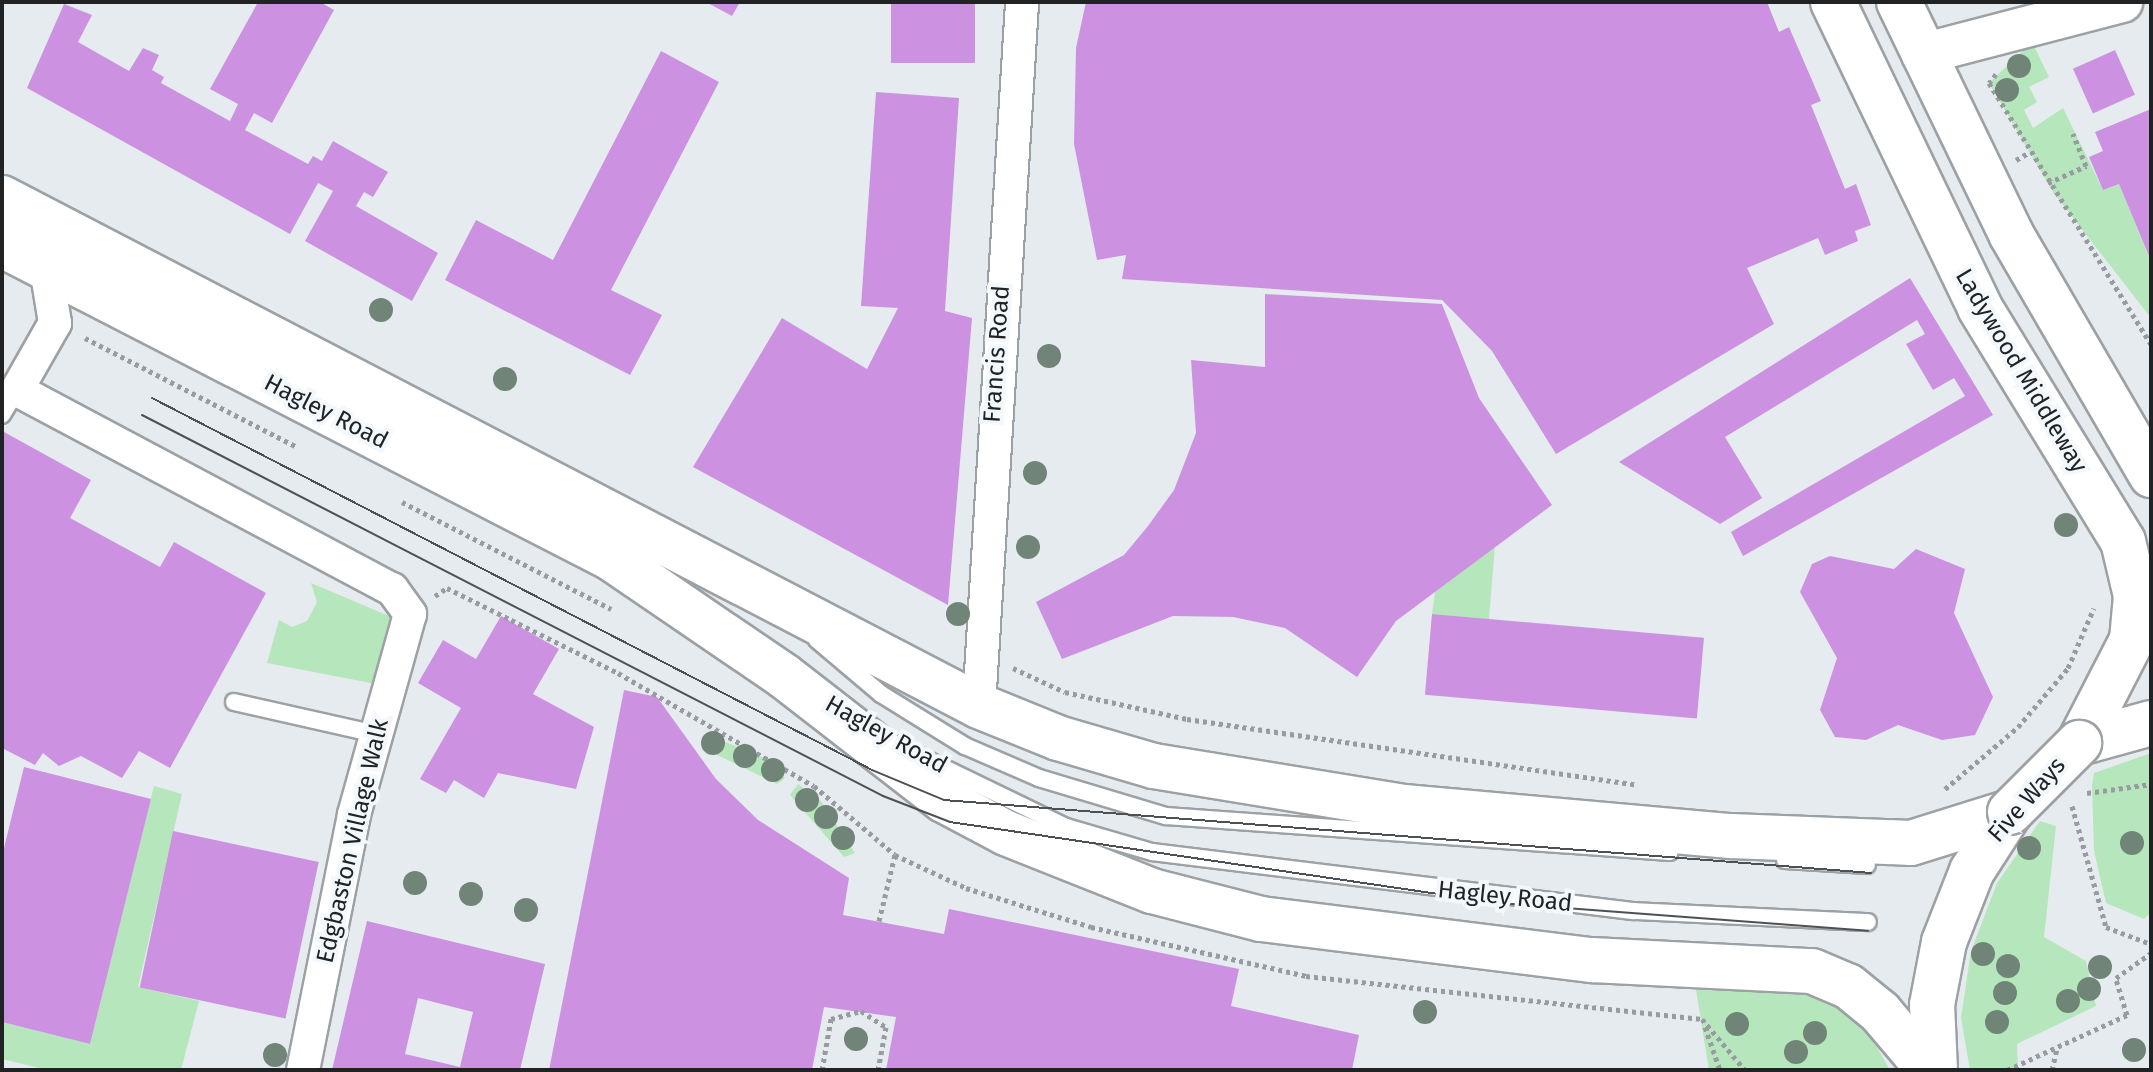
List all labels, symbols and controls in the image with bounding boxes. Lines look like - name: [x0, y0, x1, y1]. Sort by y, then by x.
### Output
- street label: Ladywood Middleway: [1949, 264, 2093, 478]
- street label: Francis Road: [978, 284, 1016, 424]
- street label: Hagley Road: [259, 369, 393, 455]
- street label: Hagley Road: [820, 690, 952, 780]
- street label: Edgbaston Village Walk: [311, 716, 395, 966]
- street label: Five Ways: [1982, 751, 2072, 849]
- street label: Hagley Road: [1436, 876, 1574, 918]

